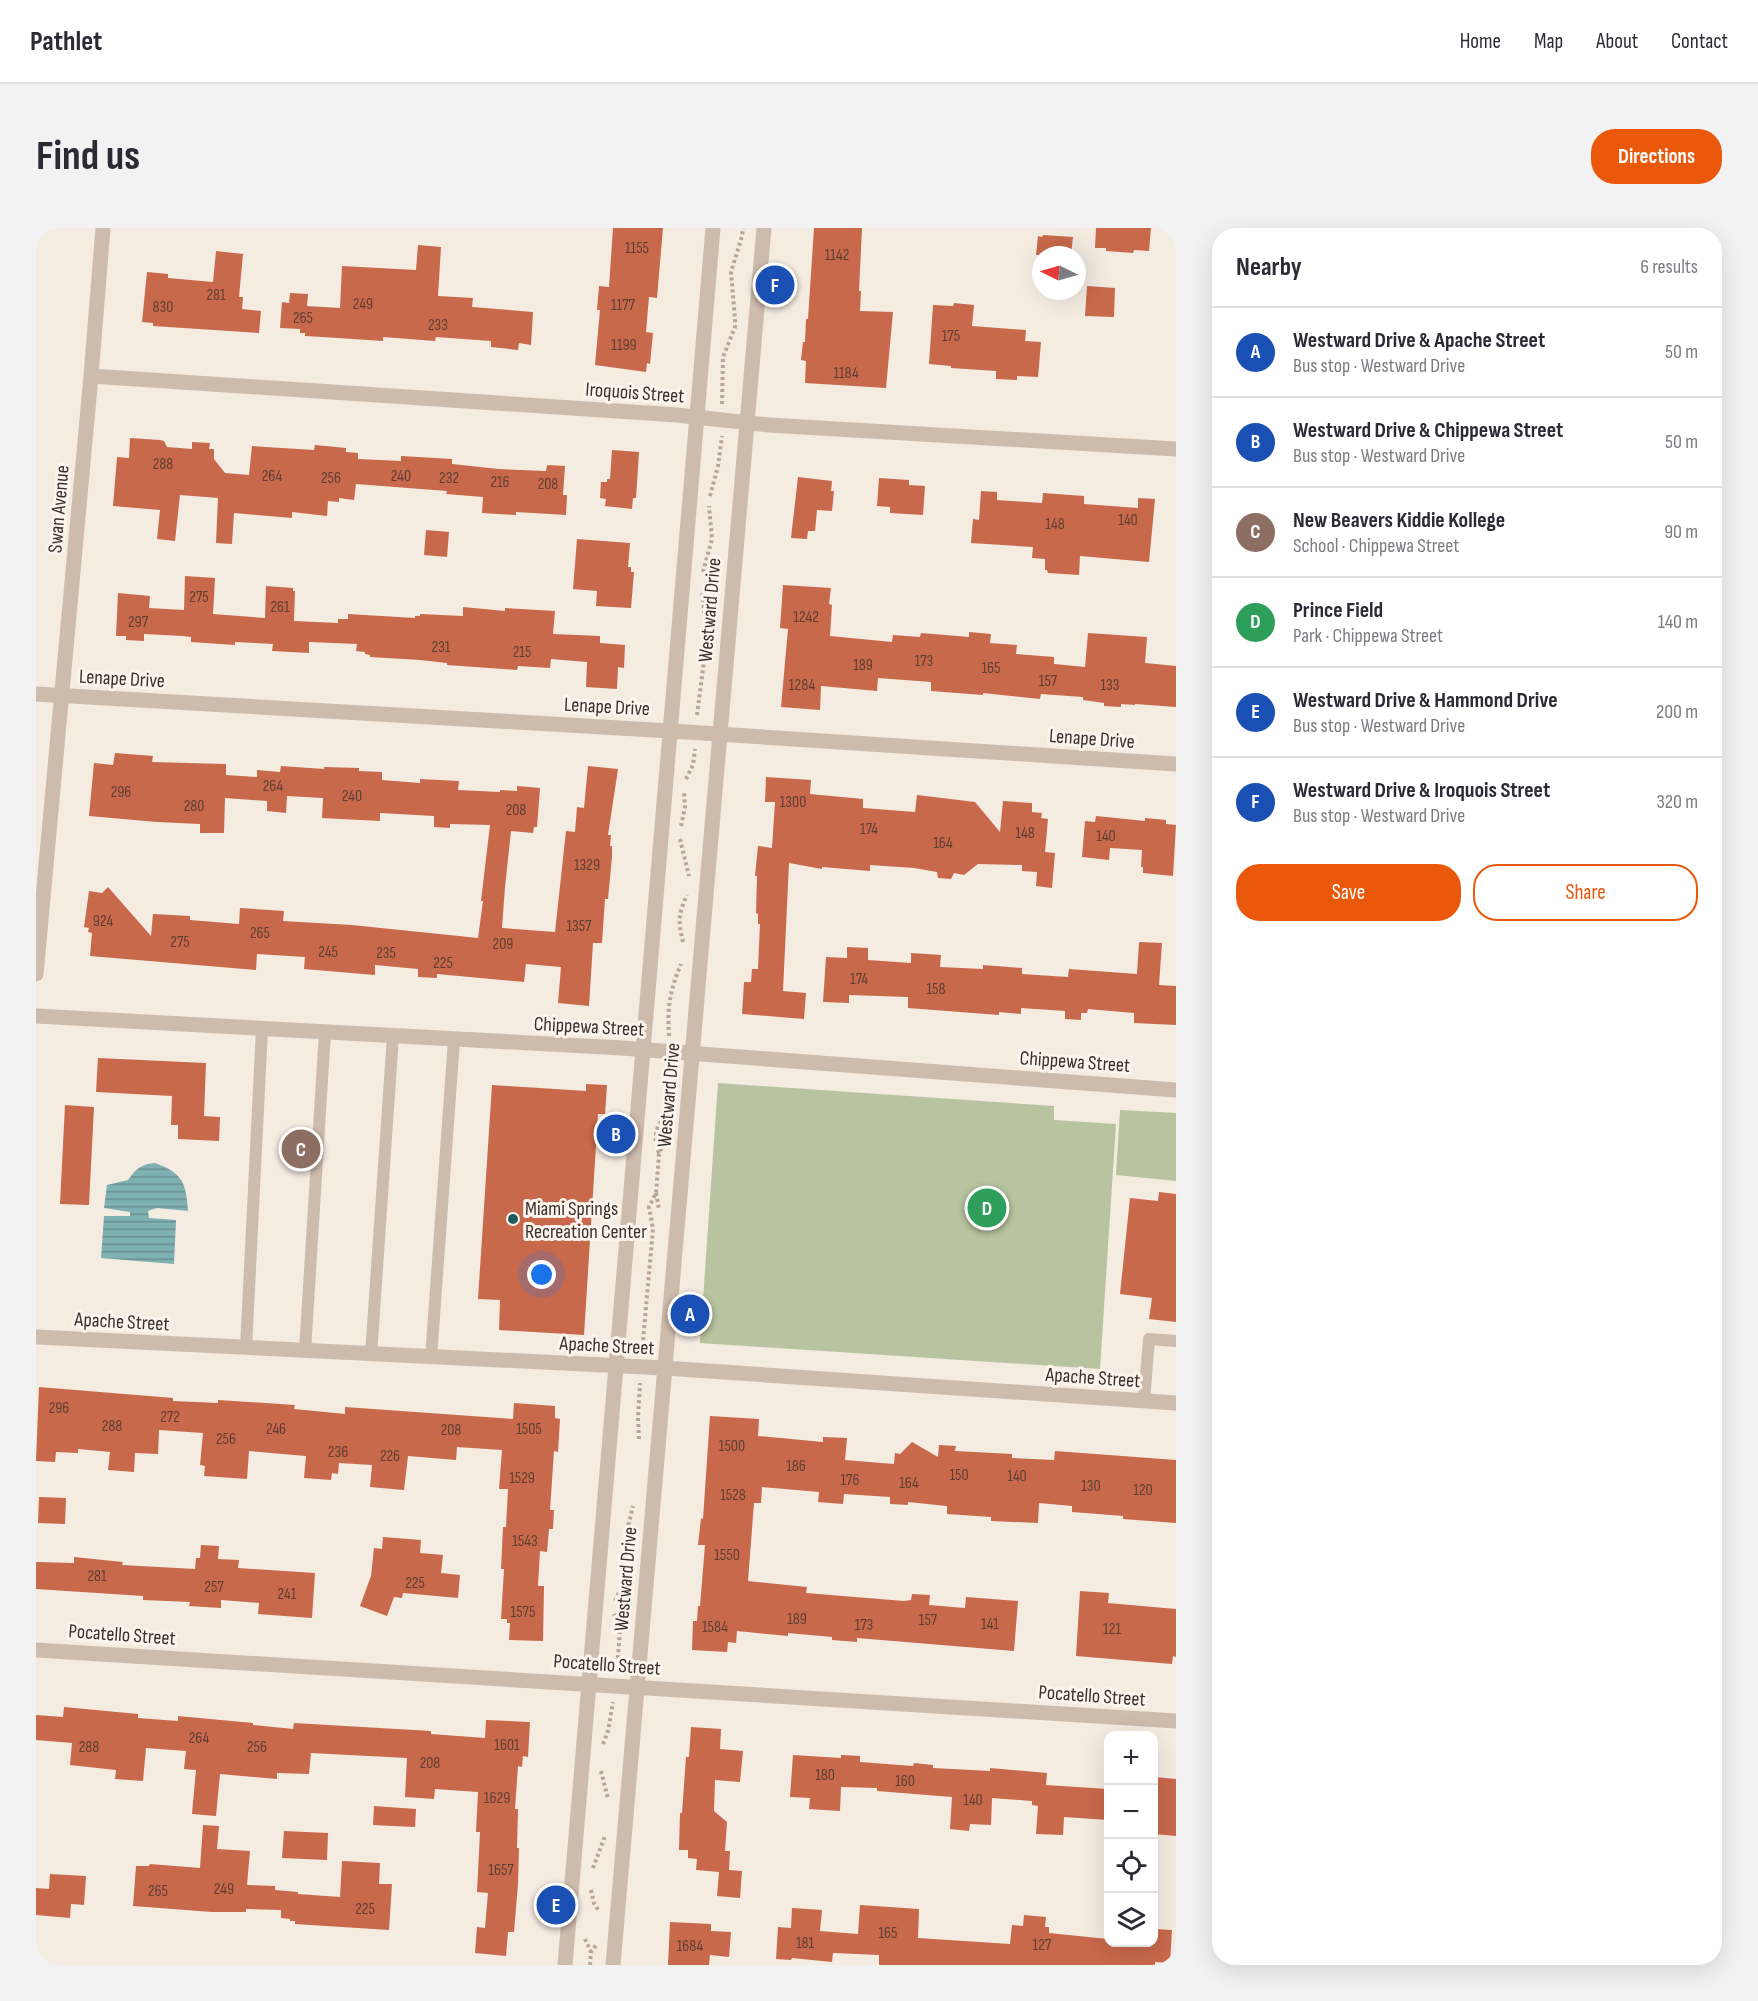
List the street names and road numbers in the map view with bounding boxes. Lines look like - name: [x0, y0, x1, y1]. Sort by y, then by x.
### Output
- street label: Iroquois Street: [585, 378, 685, 408]
- street label: Swan Avenue: [43, 464, 75, 554]
- street label: Westward Drive: [693, 557, 727, 663]
- street label: Lenape Drive: [78, 665, 165, 693]
- street label: Lenape Drive: [563, 693, 650, 721]
- street label: Lenape Drive: [1048, 724, 1136, 754]
- street label: Chippewa Street: [533, 1012, 645, 1042]
- street label: Westward Drive: [652, 1042, 686, 1148]
- street label: Chippewa Street: [1019, 1046, 1131, 1078]
- street label: Apache Street: [73, 1307, 170, 1336]
- street label: Apache Street: [558, 1331, 655, 1360]
- street label: Apache Street: [1044, 1363, 1141, 1393]
- street label: Westward Drive: [609, 1526, 643, 1632]
- street label: Pocatello Street: [68, 1619, 176, 1651]
- street label: Pocatello Street: [553, 1649, 661, 1681]
- street label: Pocatello Street: [1038, 1680, 1146, 1712]

